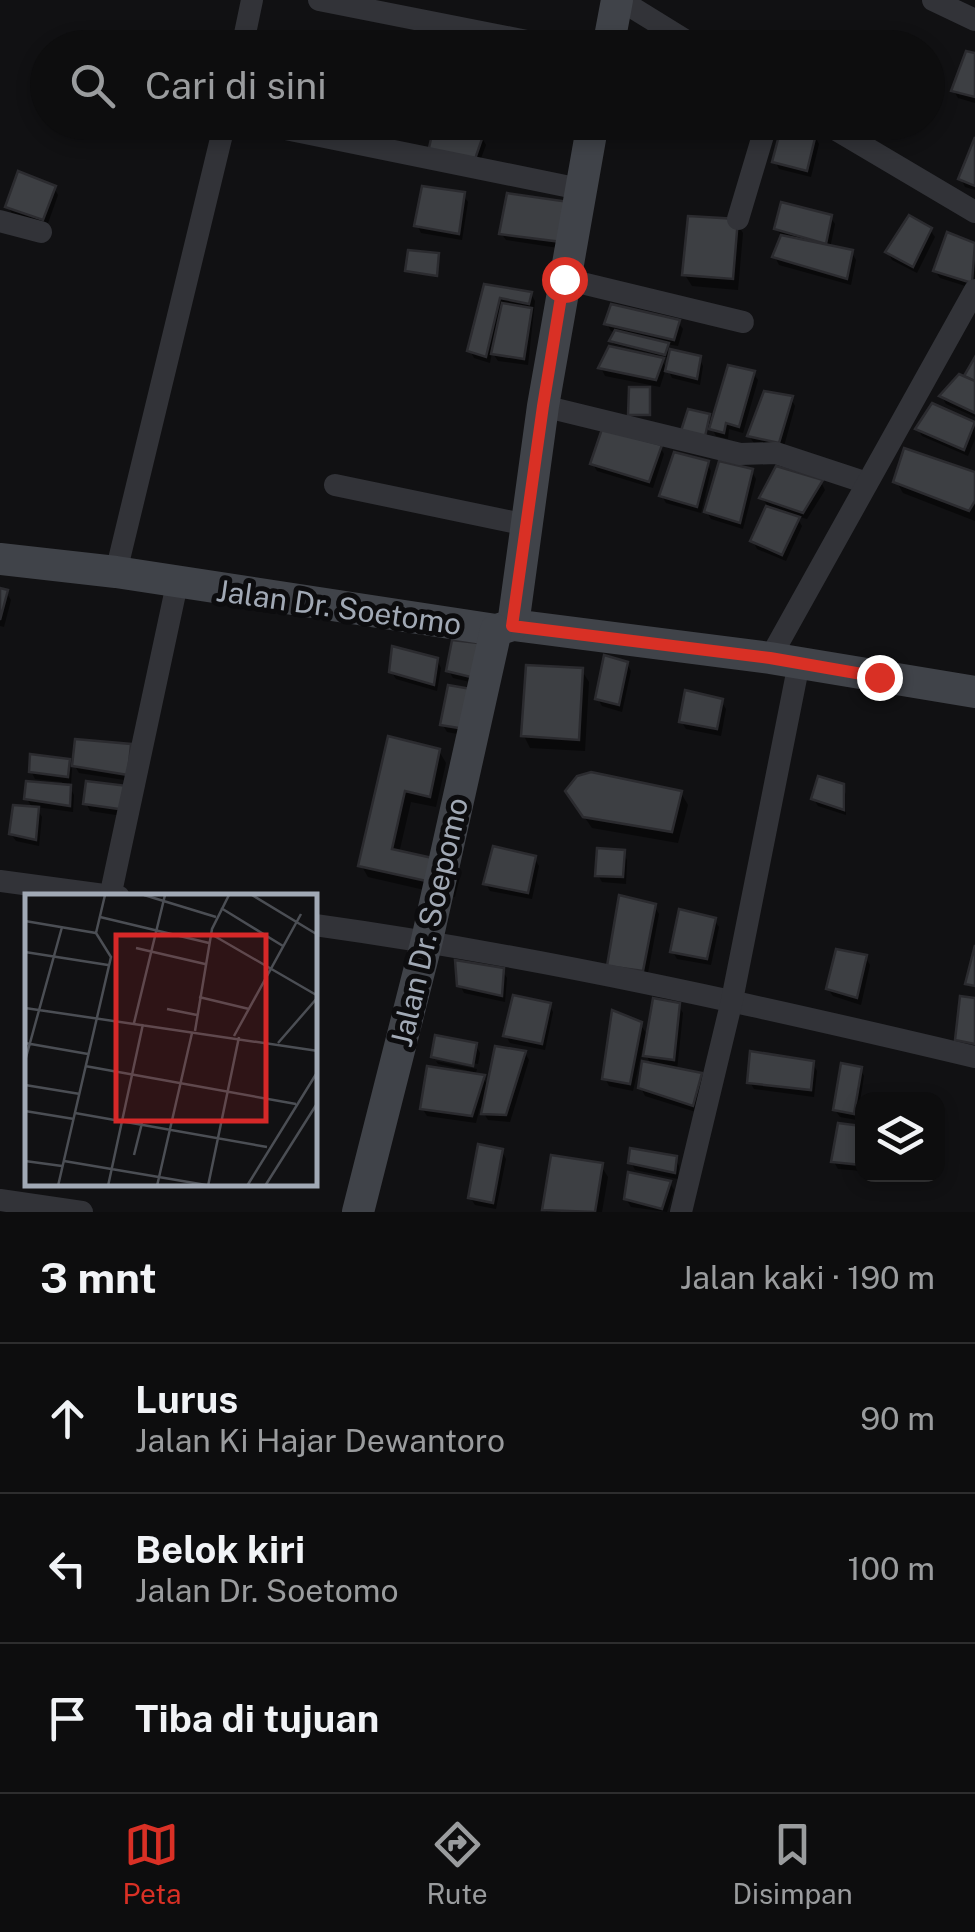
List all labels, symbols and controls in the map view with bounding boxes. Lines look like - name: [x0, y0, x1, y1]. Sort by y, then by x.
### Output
- search box: [30, 30, 945, 140]
- icon: search: [65, 58, 120, 113]
- text: Cari di sini: [145, 63, 327, 108]
- route start: [542, 257, 588, 303]
- street label: Jalan Dr. Soetomo: [214, 572, 464, 642]
- route end: [857, 655, 903, 701]
- street label: Jalan Dr. Soepomo: [383, 794, 475, 1050]
- inset map: [25, 894, 318, 1187]
- map controls: [855, 1092, 945, 1182]
- button: layers: [855, 1092, 945, 1182]
- text: 3 mnt: [40, 1253, 157, 1302]
- text: Jalan kaki · 190 m: [680, 1259, 935, 1296]
- text: Lurus: [135, 1377, 238, 1422]
- icon: ahead: [40, 1391, 95, 1446]
- text: 90 m: [860, 1400, 935, 1437]
- text: Jalan Ki Hajar Dewantoro: [135, 1422, 505, 1459]
- text: Belok kiri: [135, 1527, 305, 1572]
- icon: left: [40, 1541, 95, 1596]
- text: 100 m: [848, 1550, 935, 1587]
- text: Jalan Dr. Soetomo: [135, 1572, 399, 1609]
- icon: arrive: [40, 1691, 95, 1746]
- text: Tiba di tujuan: [135, 1696, 379, 1741]
- tab: Peta: [122, 1817, 182, 1910]
- tab: Rute: [426, 1817, 488, 1910]
- tab: Disimpan: [733, 1817, 853, 1910]

